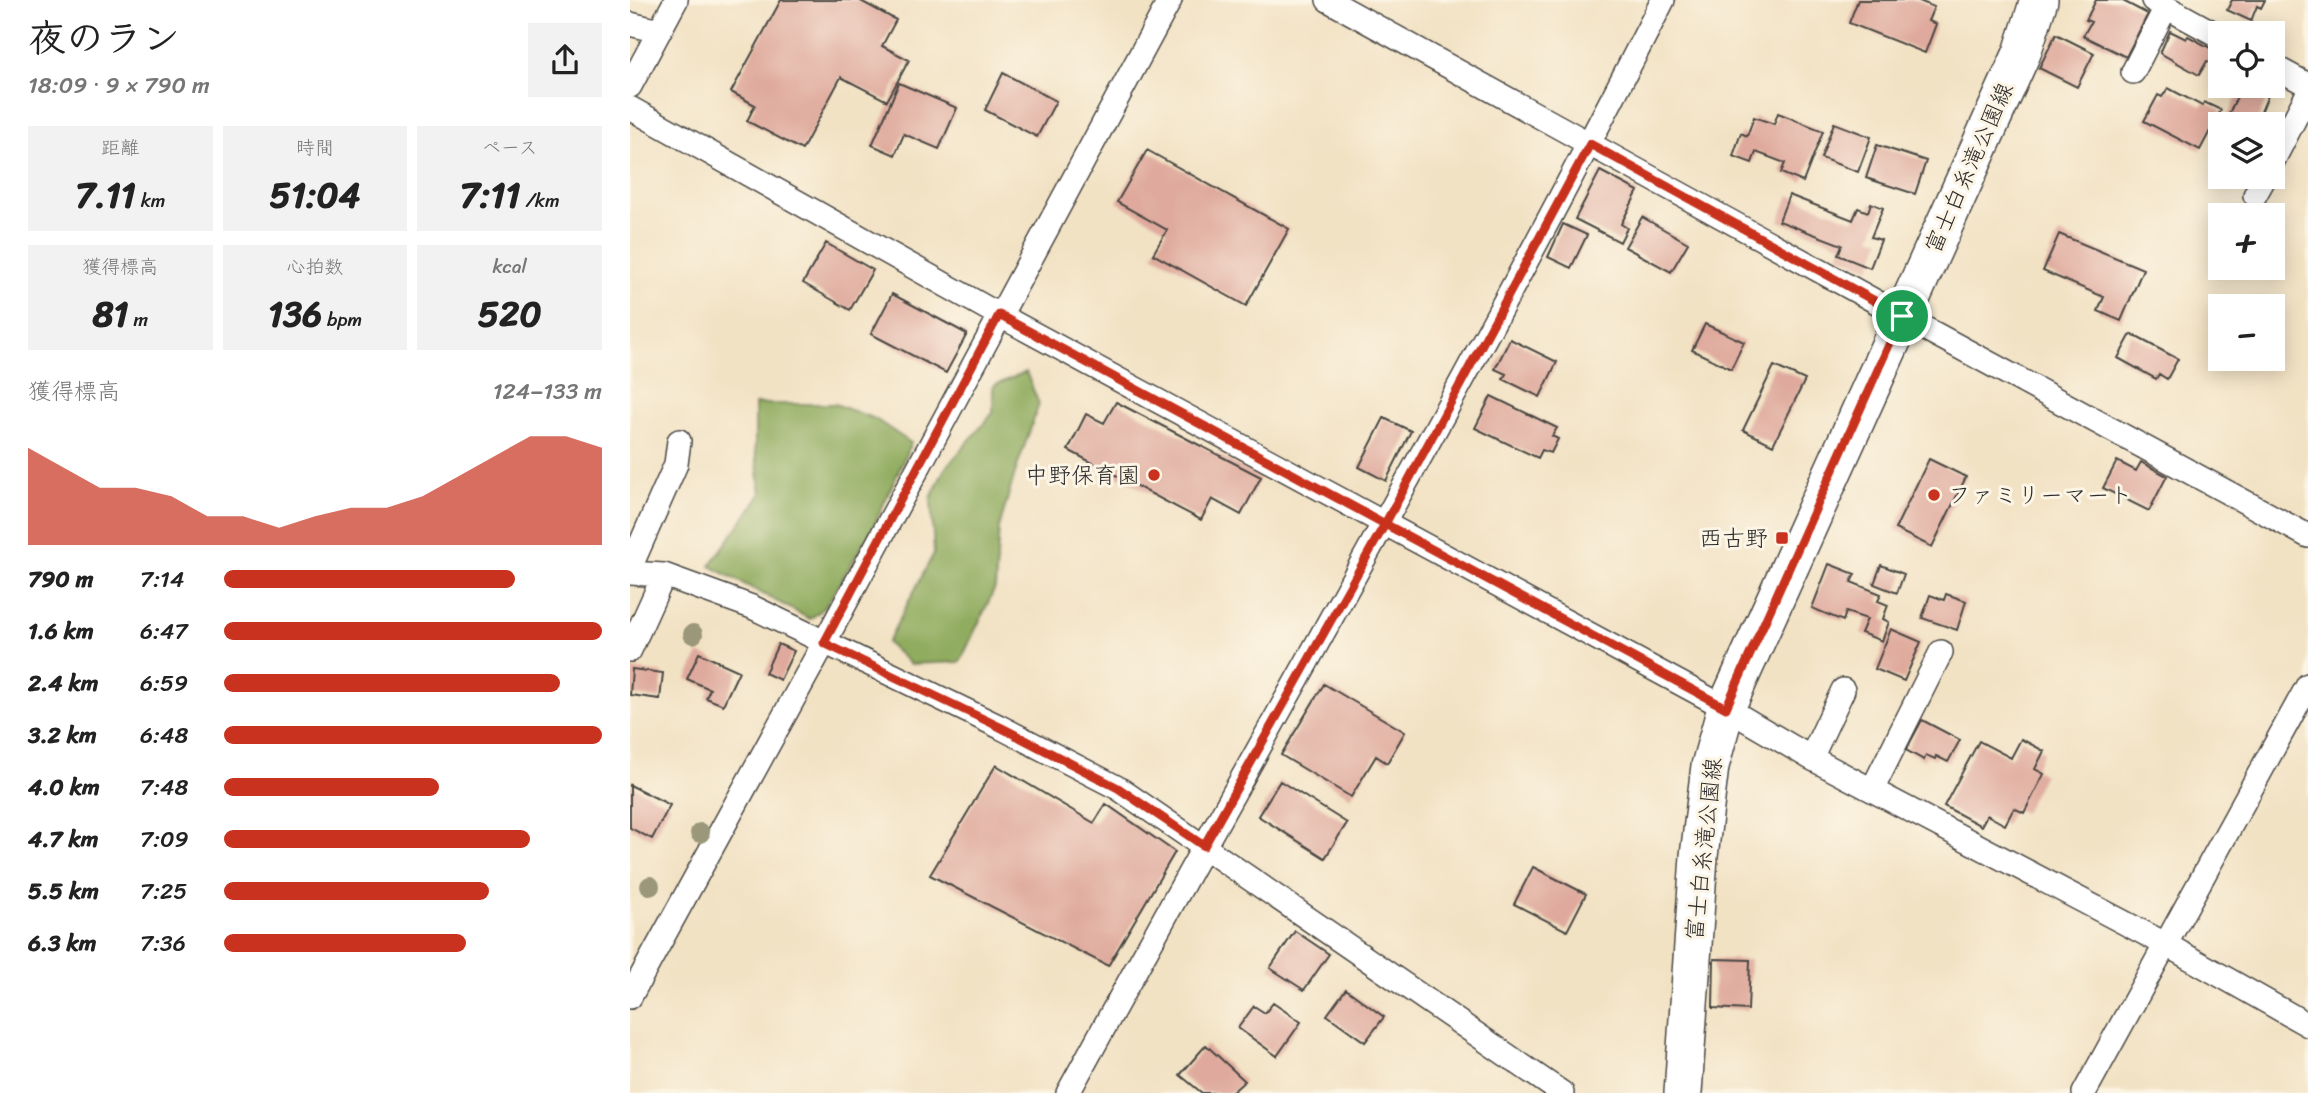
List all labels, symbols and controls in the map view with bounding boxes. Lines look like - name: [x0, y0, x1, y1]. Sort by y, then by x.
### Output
- text: 夜のラン: [28, 5, 180, 72]
- map controls: [2208, 21, 2285, 371]
- button: locate: [2208, 21, 2285, 98]
- button: share: [528, 23, 602, 97]
- text: 18:09 · 9 × 790 m: [28, 65, 210, 106]
- street label: 富士白糸滝公園線: [1913, 76, 2025, 260]
- button: layers: [2208, 112, 2285, 189]
- text: 距離: [101, 131, 139, 164]
- text: 時間: [296, 131, 334, 164]
- text: ペース: [482, 131, 538, 164]
- text: 7.11: [75, 164, 136, 226]
- text: 51:04: [270, 164, 360, 226]
- text: 7:11: [460, 164, 520, 226]
- text: km: [136, 184, 165, 217]
- text: /km: [520, 184, 559, 217]
- button: +: [2208, 203, 2285, 280]
- text: 獲得標高: [82, 250, 158, 283]
- text: 心拍数: [286, 250, 344, 283]
- text: kcal: [492, 250, 527, 283]
- text: 81: [92, 283, 129, 345]
- text: 136: [268, 283, 322, 345]
- text: 520: [478, 283, 542, 345]
- pin: [1872, 286, 1932, 346]
- button: −: [2208, 294, 2285, 371]
- icon: arrive: [1883, 297, 1921, 335]
- text: m: [129, 303, 148, 336]
- text: bpm: [322, 303, 362, 336]
- text: 獲得標高: [28, 371, 120, 412]
- text: 124–133 m: [493, 371, 602, 412]
- place label: 中野保育園: [1025, 455, 1140, 496]
- marker: 中野保育園: [1146, 467, 1162, 483]
- place label: ファミリーマート: [1948, 475, 2132, 516]
- marker: ファミリーマート: [1926, 487, 1942, 503]
- place label: 西古野: [1699, 518, 1768, 559]
- marker: 西古野: [1774, 530, 1790, 546]
- text: 790 m: [28, 559, 93, 600]
- text: 7:14: [140, 559, 184, 600]
- text: 1.6 km: [28, 611, 94, 652]
- text: 6:47: [140, 611, 188, 652]
- text: 2.4 km: [28, 663, 98, 704]
- text: 6:59: [140, 663, 188, 704]
- text: 3.2 km: [28, 715, 97, 756]
- text: 6:48: [140, 715, 188, 756]
- street label: 富士白糸滝公園線: [1674, 755, 1734, 943]
- text: 4.0 km: [28, 767, 100, 808]
- text: 7:48: [140, 767, 188, 808]
- text: 4.7 km: [28, 819, 98, 860]
- text: 7:09: [140, 819, 189, 860]
- text: 5.5 km: [28, 871, 99, 912]
- text: 7:25: [140, 871, 187, 912]
- text: 6.3 km: [28, 923, 97, 964]
- text: 7:36: [140, 923, 186, 964]

